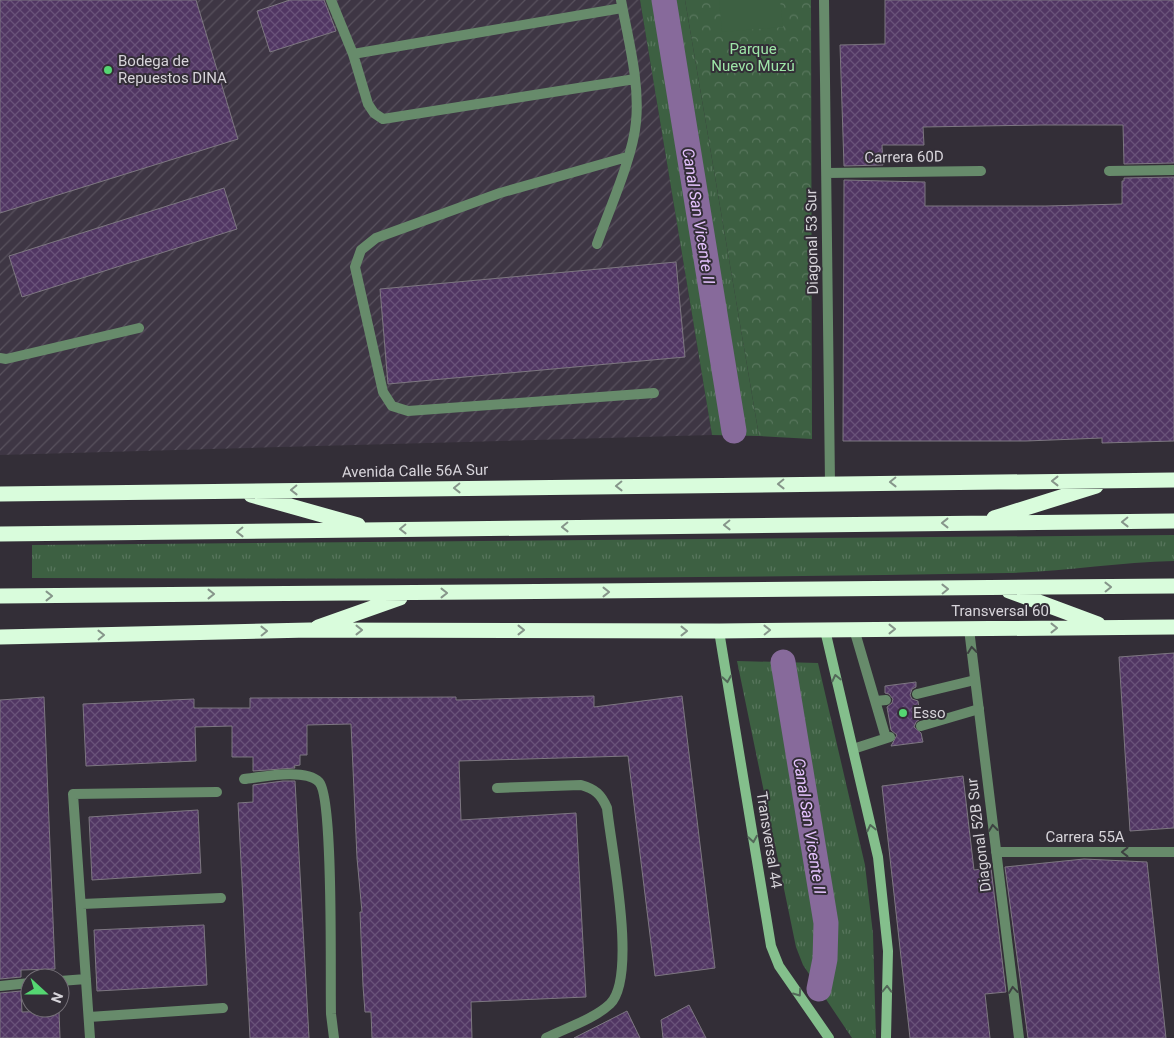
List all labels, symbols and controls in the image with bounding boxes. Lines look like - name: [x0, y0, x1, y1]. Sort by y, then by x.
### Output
- park label: Parque Nuevo Muzú: [711, 40, 795, 75]
- place label: Bodega de Repuestos DINA: [118, 52, 227, 87]
- marker: Bodega de Repuestos DINA: [102, 64, 114, 76]
- water label: Canal San Vicente II: [678, 147, 719, 286]
- street label: Carrera 60D: [864, 147, 944, 167]
- street label: Diagonal 53 Sur: [802, 189, 822, 295]
- street label: Avenida Calle 56A Sur: [342, 461, 488, 481]
- one-way arrow: [1051, 476, 1059, 486]
- one-way arrow: [889, 477, 896, 487]
- one-way arrow: [777, 478, 785, 489]
- one-way arrow: [615, 481, 622, 491]
- one-way arrow: [452, 483, 460, 493]
- one-way arrow: [290, 485, 298, 495]
- one-way arrow: [1121, 516, 1129, 527]
- one-way arrow: [941, 518, 949, 528]
- one-way arrow: [723, 520, 731, 530]
- one-way arrow: [561, 522, 568, 532]
- one-way arrow: [398, 524, 406, 534]
- one-way arrow: [236, 526, 244, 537]
- one-way arrow: [1104, 582, 1112, 592]
- one-way arrow: [942, 584, 950, 594]
- one-way arrow: [602, 587, 610, 597]
- one-way arrow: [440, 588, 448, 598]
- one-way arrow: [207, 589, 215, 600]
- one-way arrow: [45, 591, 53, 601]
- street label: Transversal 60: [951, 602, 1049, 620]
- one-way arrow: [1050, 623, 1058, 633]
- one-way arrow: [888, 624, 896, 634]
- one-way arrow: [355, 625, 363, 635]
- one-way arrow: [517, 625, 525, 636]
- one-way arrow: [764, 625, 771, 635]
- one-way arrow: [260, 626, 268, 636]
- one-way arrow: [680, 626, 688, 636]
- one-way arrow: [97, 629, 105, 640]
- one-way arrow: [967, 645, 977, 654]
- one-way arrow: [831, 673, 842, 682]
- one-way arrow: [721, 675, 731, 683]
- place label: Esso: [913, 704, 946, 722]
- marker: Esso: [897, 707, 909, 719]
- water label: Canal San Vicente II: [789, 757, 830, 896]
- street label: Diagonal 52B Sur: [963, 777, 995, 893]
- street label: Transversal 44: [752, 790, 786, 890]
- one-way arrow: [866, 824, 877, 833]
- one-way arrow: [989, 824, 999, 833]
- street label: Carrera 55A: [1045, 828, 1125, 846]
- one-way arrow: [748, 835, 758, 844]
- one-way arrow: [1121, 847, 1129, 857]
- north arrow: [20, 968, 70, 1018]
- one-way arrow: [882, 985, 892, 993]
- one-way arrow: [1008, 985, 1019, 993]
- one-way arrow: [792, 987, 801, 997]
- text: N: [48, 990, 66, 1005]

